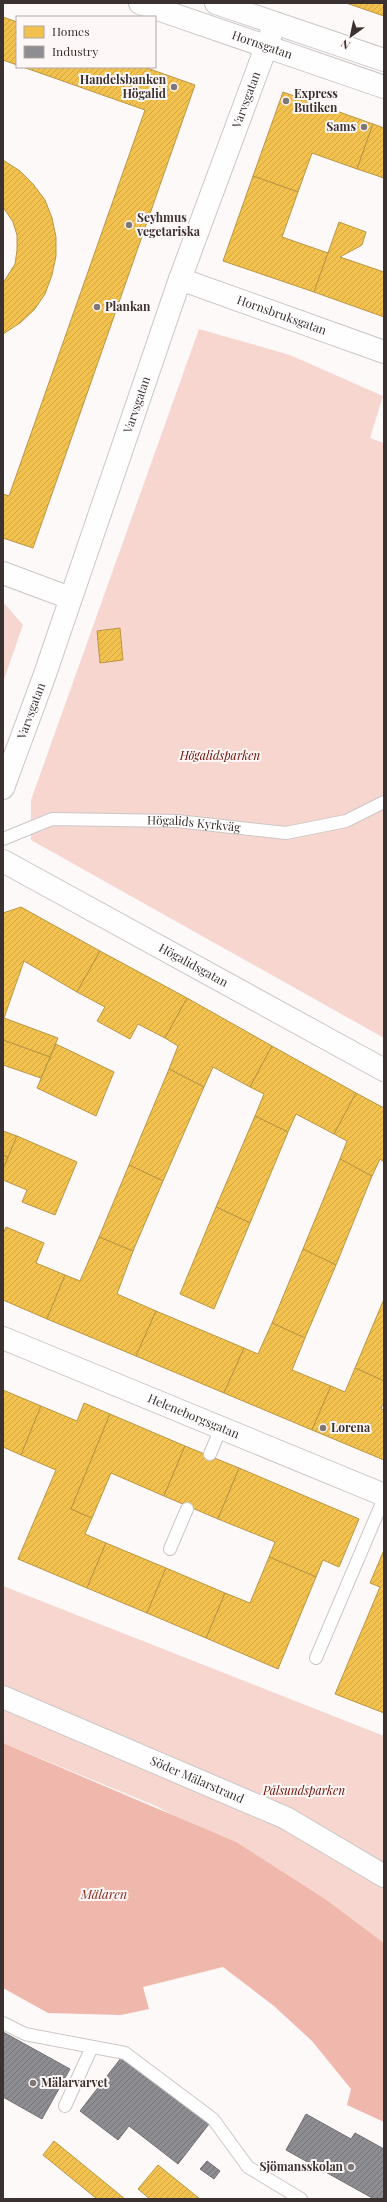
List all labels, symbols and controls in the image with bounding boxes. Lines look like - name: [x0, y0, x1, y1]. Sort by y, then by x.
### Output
- legend: [16, 16, 156, 68]
- north arrow: [331, 16, 371, 56]
- text: Homes: [52, 23, 90, 39]
- street label: Hornsgatan: [230, 26, 295, 62]
- text: N: [338, 36, 353, 53]
- text: Industry: [52, 43, 98, 59]
- street label: Varvsgatan: [227, 69, 263, 131]
- place label: Handelsbanken Högalid: [80, 71, 167, 101]
- marker: Handelsbanken Högalid: [169, 82, 179, 92]
- place label: Express Butiken: [294, 85, 338, 115]
- marker: Express Butiken: [281, 96, 291, 106]
- place label: Sams: [326, 118, 356, 134]
- marker: Sams: [359, 122, 369, 132]
- place label: Seyhmus vegetariska: [136, 209, 201, 239]
- marker: Seyhmus vegetariska: [124, 220, 134, 230]
- street label: Hornsbruksgatan: [235, 291, 329, 338]
- place label: Plankan: [105, 298, 151, 314]
- marker: Plankan: [92, 302, 102, 312]
- street label: Varvsgatan: [119, 374, 153, 436]
- street label: Varvsgatan: [12, 680, 48, 742]
- park label: Högalidsparken: [179, 747, 260, 763]
- street label: Högalids Kyrkväg: [147, 812, 242, 835]
- street label: Högalidsgatan: [156, 939, 231, 990]
- street label: Heleneborgsgatan: [146, 1390, 242, 1442]
- place label: Lorena: [331, 1419, 371, 1435]
- marker: Lorena: [318, 1423, 328, 1433]
- street label: Söder Mälarstrand: [148, 1752, 247, 1806]
- park label: Pålsundsparken: [262, 1782, 345, 1798]
- water label: Mälaren: [80, 1885, 127, 1902]
- place label: Mälarvarvet: [41, 2074, 109, 2090]
- marker: Mälarvarvet: [28, 2078, 38, 2088]
- place label: Sjömansskolan: [259, 2158, 344, 2174]
- marker: Sjömansskolan: [346, 2162, 356, 2172]

